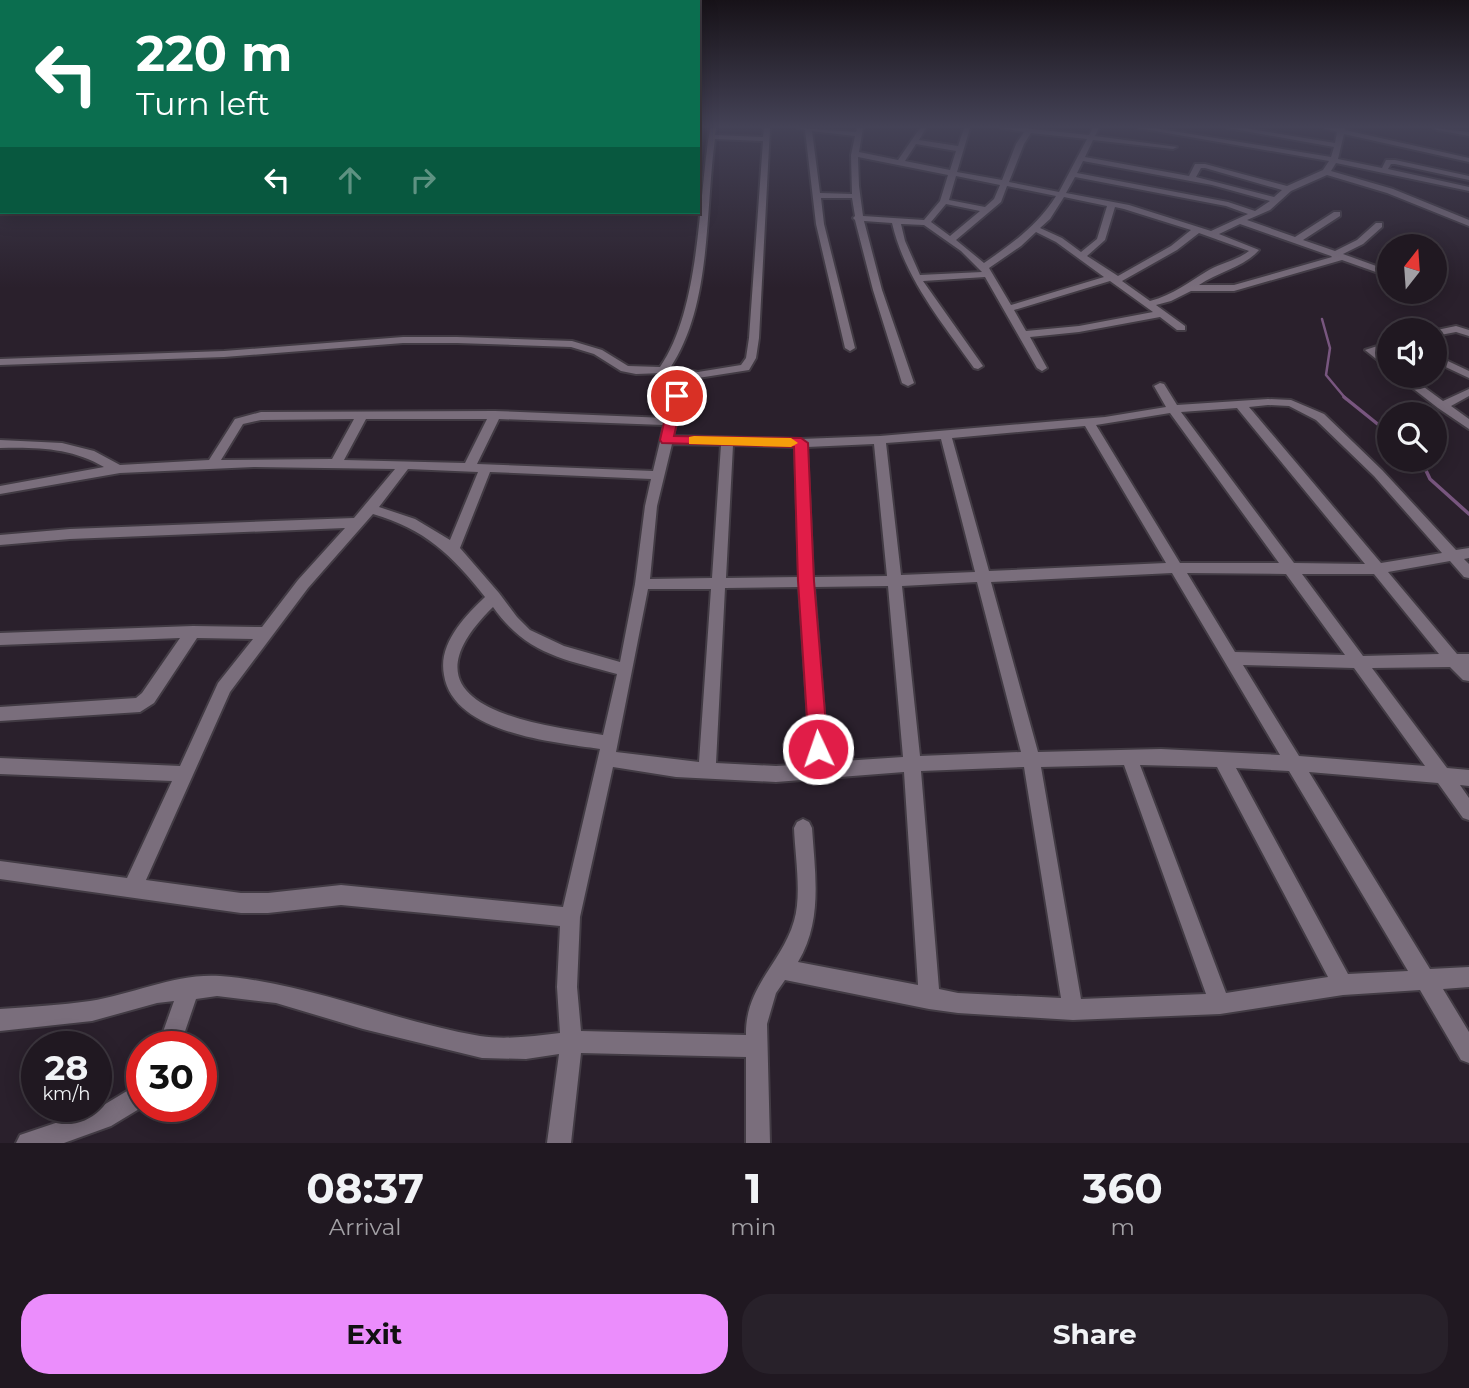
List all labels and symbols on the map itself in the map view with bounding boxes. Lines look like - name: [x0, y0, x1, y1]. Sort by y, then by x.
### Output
- north arrow: [1377, 234, 1447, 304]
- pin: [647, 366, 707, 426]
- position arrow: [781, 712, 855, 786]
- speed limit sign: 30: [126, 1031, 217, 1122]

